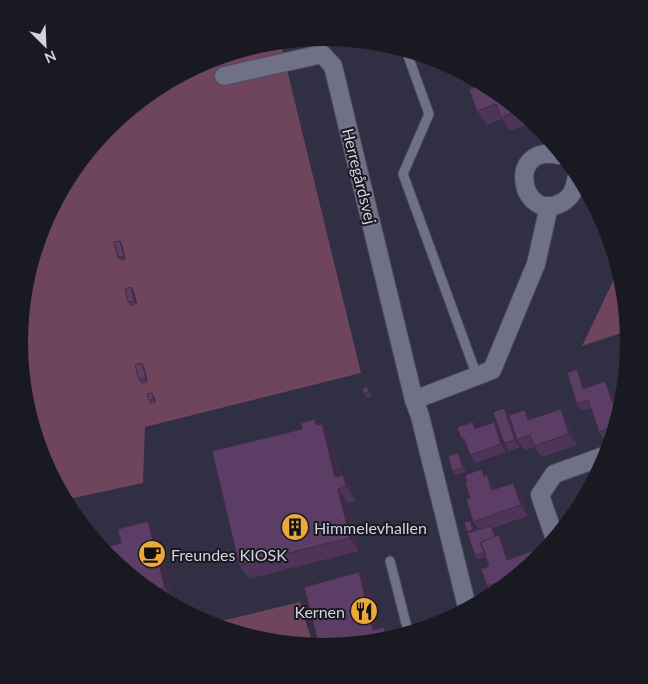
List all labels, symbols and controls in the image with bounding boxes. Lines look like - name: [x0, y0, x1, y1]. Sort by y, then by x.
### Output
- north arrow: [20, 20, 70, 70]
- text: N: [42, 47, 59, 67]
- street label: Herregårdsvej: [339, 126, 381, 226]
- building icon: Himmelevhallen: [280, 512, 310, 542]
- place label: Himmelevhallen: [314, 518, 427, 537]
- cafe icon: Freundes KIOSK: [137, 539, 167, 569]
- place label: Freundes KIOSK: [171, 545, 287, 564]
- restaurant icon: Kernen: [349, 596, 379, 626]
- place label: Kernen: [294, 602, 345, 621]

